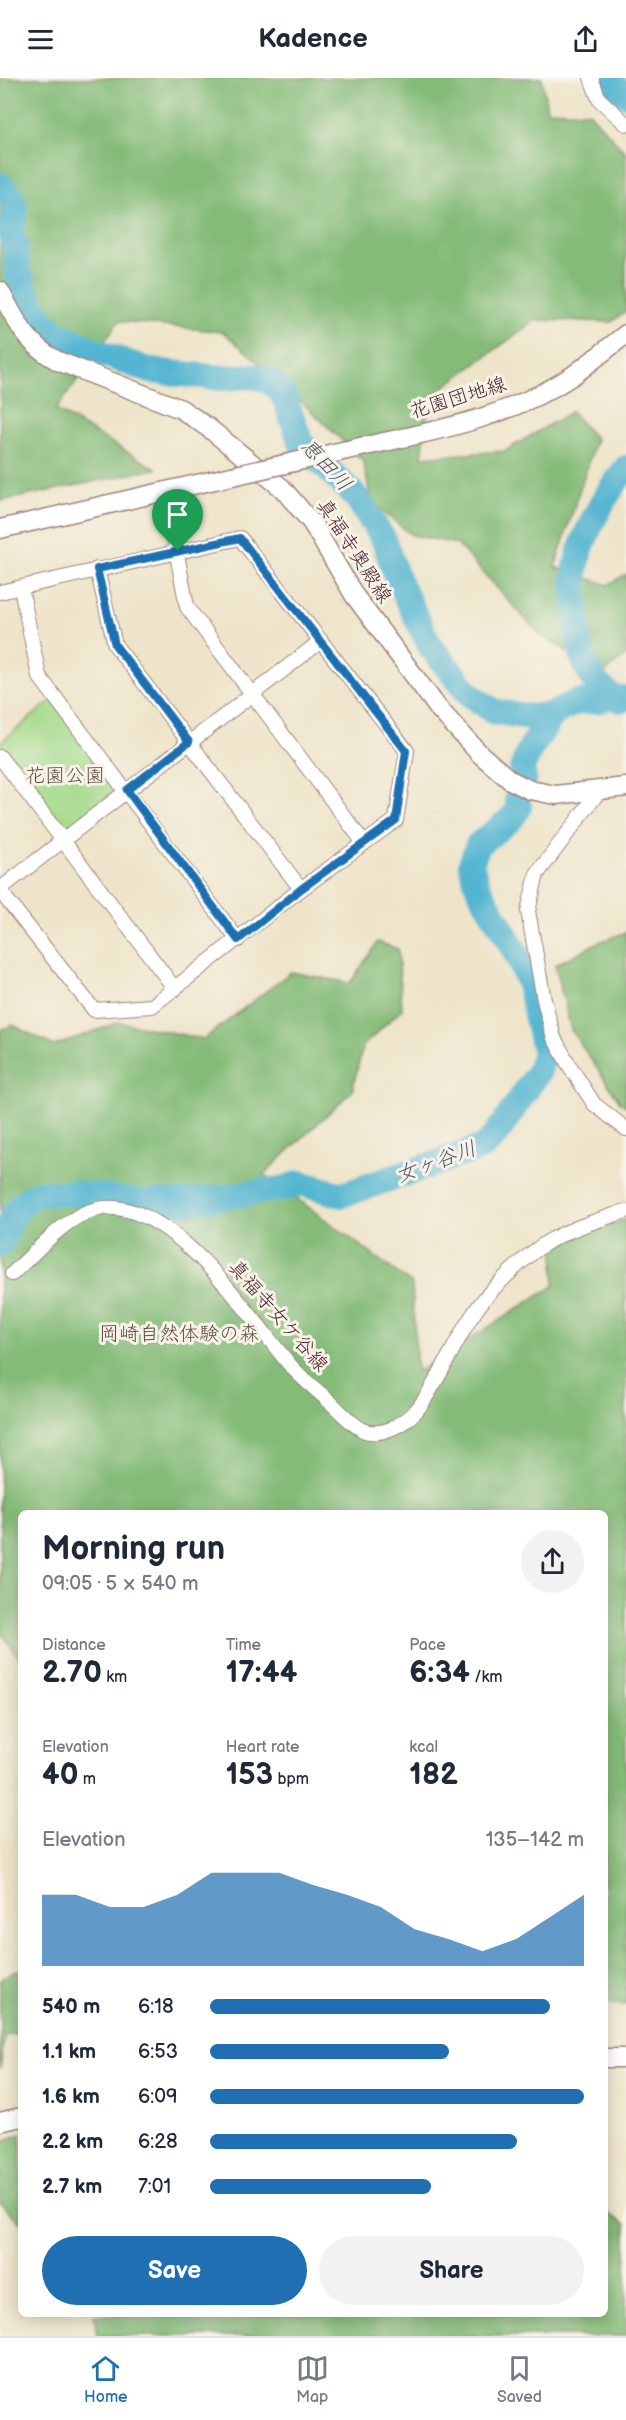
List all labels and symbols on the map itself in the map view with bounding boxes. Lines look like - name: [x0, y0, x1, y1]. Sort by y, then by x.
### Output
- street label: 花園団地線: [407, 372, 509, 424]
- water label: 恵田川: [295, 433, 357, 497]
- pin: [152, 489, 203, 551]
- street label: 真福寺奥殿線: [311, 494, 397, 608]
- park label: 花園公園: [25, 764, 105, 788]
- water label: 女ヶ谷川: [392, 1136, 480, 1188]
- street label: 真福寺女ケ谷線: [223, 1255, 333, 1377]
- park label: 岡崎自然体験の森: [99, 1322, 259, 1346]

